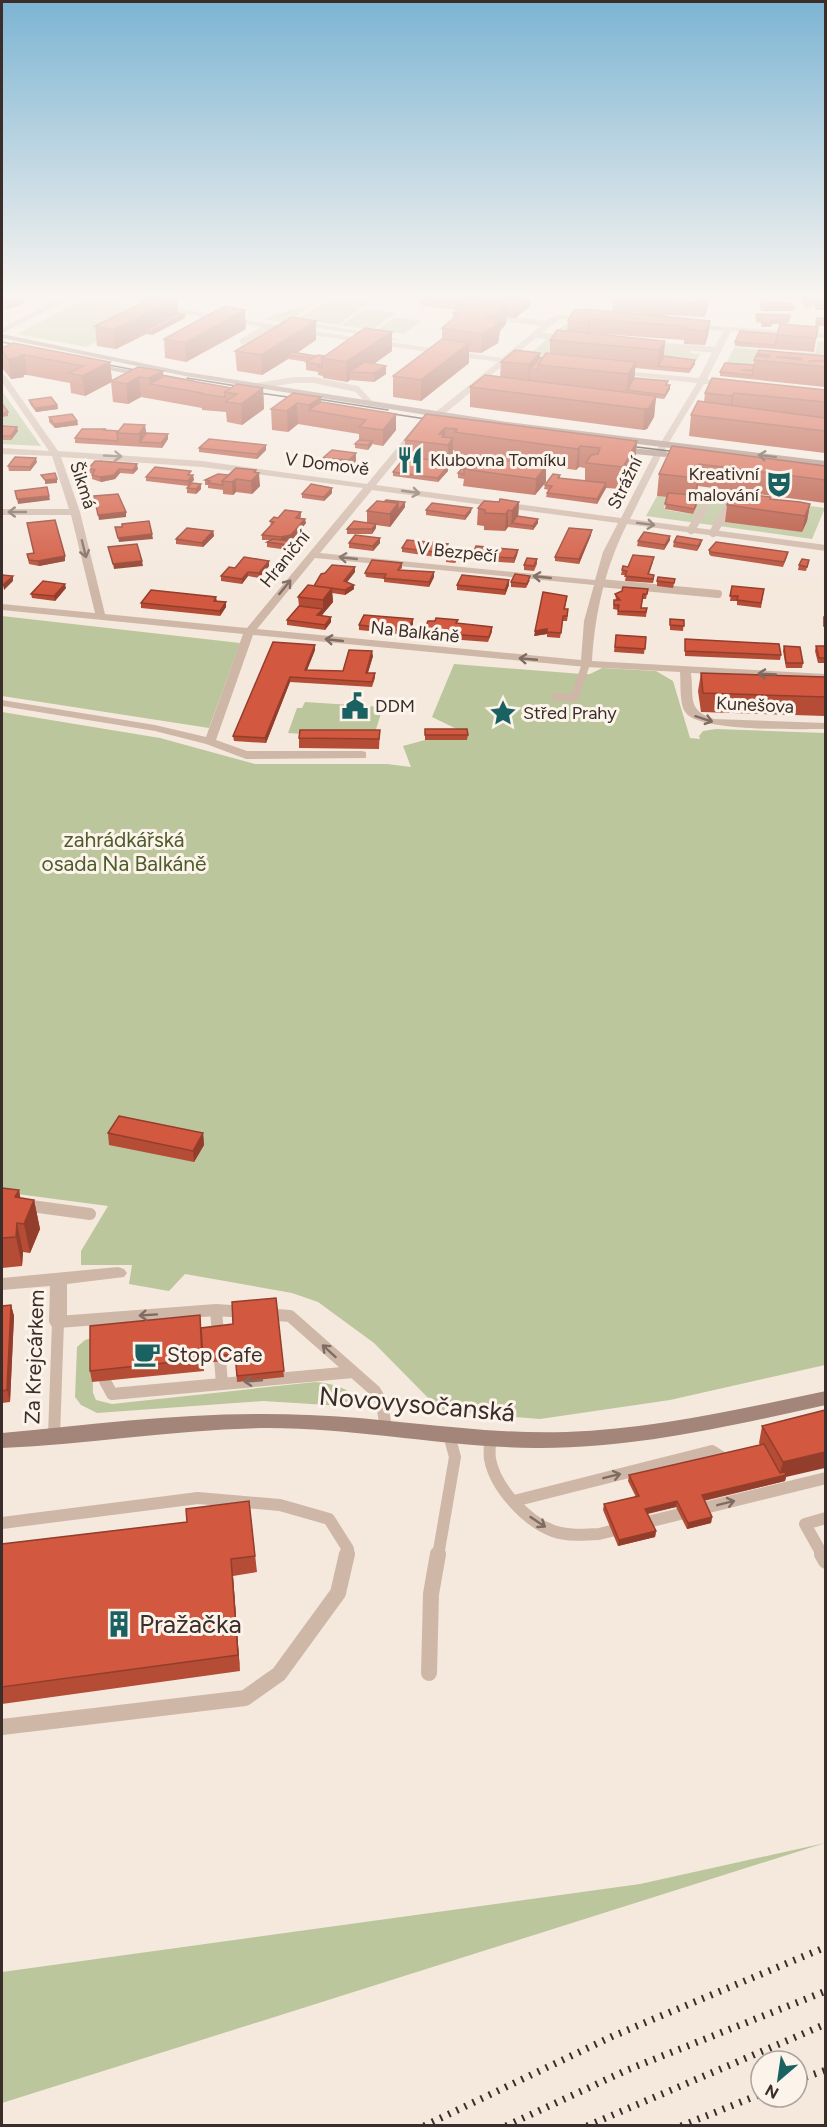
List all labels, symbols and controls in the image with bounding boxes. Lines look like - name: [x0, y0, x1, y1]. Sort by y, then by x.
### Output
- restaurant icon: Klubovna Tomíku: [395, 445, 425, 475]
- street label: V Domově: [284, 448, 370, 480]
- place label: Klubovna Tomíku: [430, 449, 566, 471]
- one-way arrow: [103, 451, 123, 462]
- one-way arrow: [758, 451, 778, 462]
- street label: Strážní: [603, 452, 648, 513]
- street label: Šikmá: [65, 459, 101, 511]
- place label: Kreativní malování: [688, 463, 760, 506]
- theatre icon: Kreativní malování: [764, 469, 794, 499]
- one-way arrow: [401, 486, 421, 497]
- one-way arrow: [8, 506, 28, 518]
- one-way arrow: [636, 518, 655, 529]
- street label: Hraniční: [255, 525, 315, 592]
- street label: V Bezpečí: [416, 537, 499, 567]
- one-way arrow: [79, 539, 91, 558]
- one-way arrow: [338, 552, 358, 563]
- one-way arrow: [532, 571, 552, 582]
- one-way arrow: [279, 580, 292, 596]
- street label: Na Balkáně: [369, 616, 461, 648]
- one-way arrow: [324, 634, 344, 645]
- one-way arrow: [519, 653, 539, 664]
- one-way arrow: [758, 669, 778, 680]
- public building icon: DDM: [340, 691, 370, 721]
- street label: Kunešova: [716, 692, 794, 718]
- place label: DDM: [375, 695, 415, 717]
- place icon: Střed Prahy: [488, 698, 518, 728]
- place label: Střed Prahy: [523, 702, 617, 724]
- one-way arrow: [695, 714, 714, 725]
- park label: zahrádkářská osada Na Balkáně: [41, 827, 207, 876]
- street label: Za Krejcárkem: [19, 1289, 49, 1425]
- one-way arrow: [139, 1310, 159, 1321]
- cafe icon: Stop Cafe: [132, 1339, 162, 1369]
- place label: Stop Cafe: [167, 1342, 263, 1367]
- one-way arrow: [322, 1344, 337, 1358]
- one-way arrow: [243, 1376, 263, 1387]
- street label: Novovysočanská: [318, 1379, 516, 1429]
- one-way arrow: [602, 1470, 621, 1482]
- one-way arrow: [717, 1496, 736, 1508]
- one-way arrow: [530, 1516, 546, 1528]
- place label: Pražačka: [139, 1608, 242, 1640]
- building icon: Pražačka: [104, 1609, 134, 1639]
- north arrow: [749, 2049, 809, 2109]
- text: N: [762, 2080, 782, 2103]

